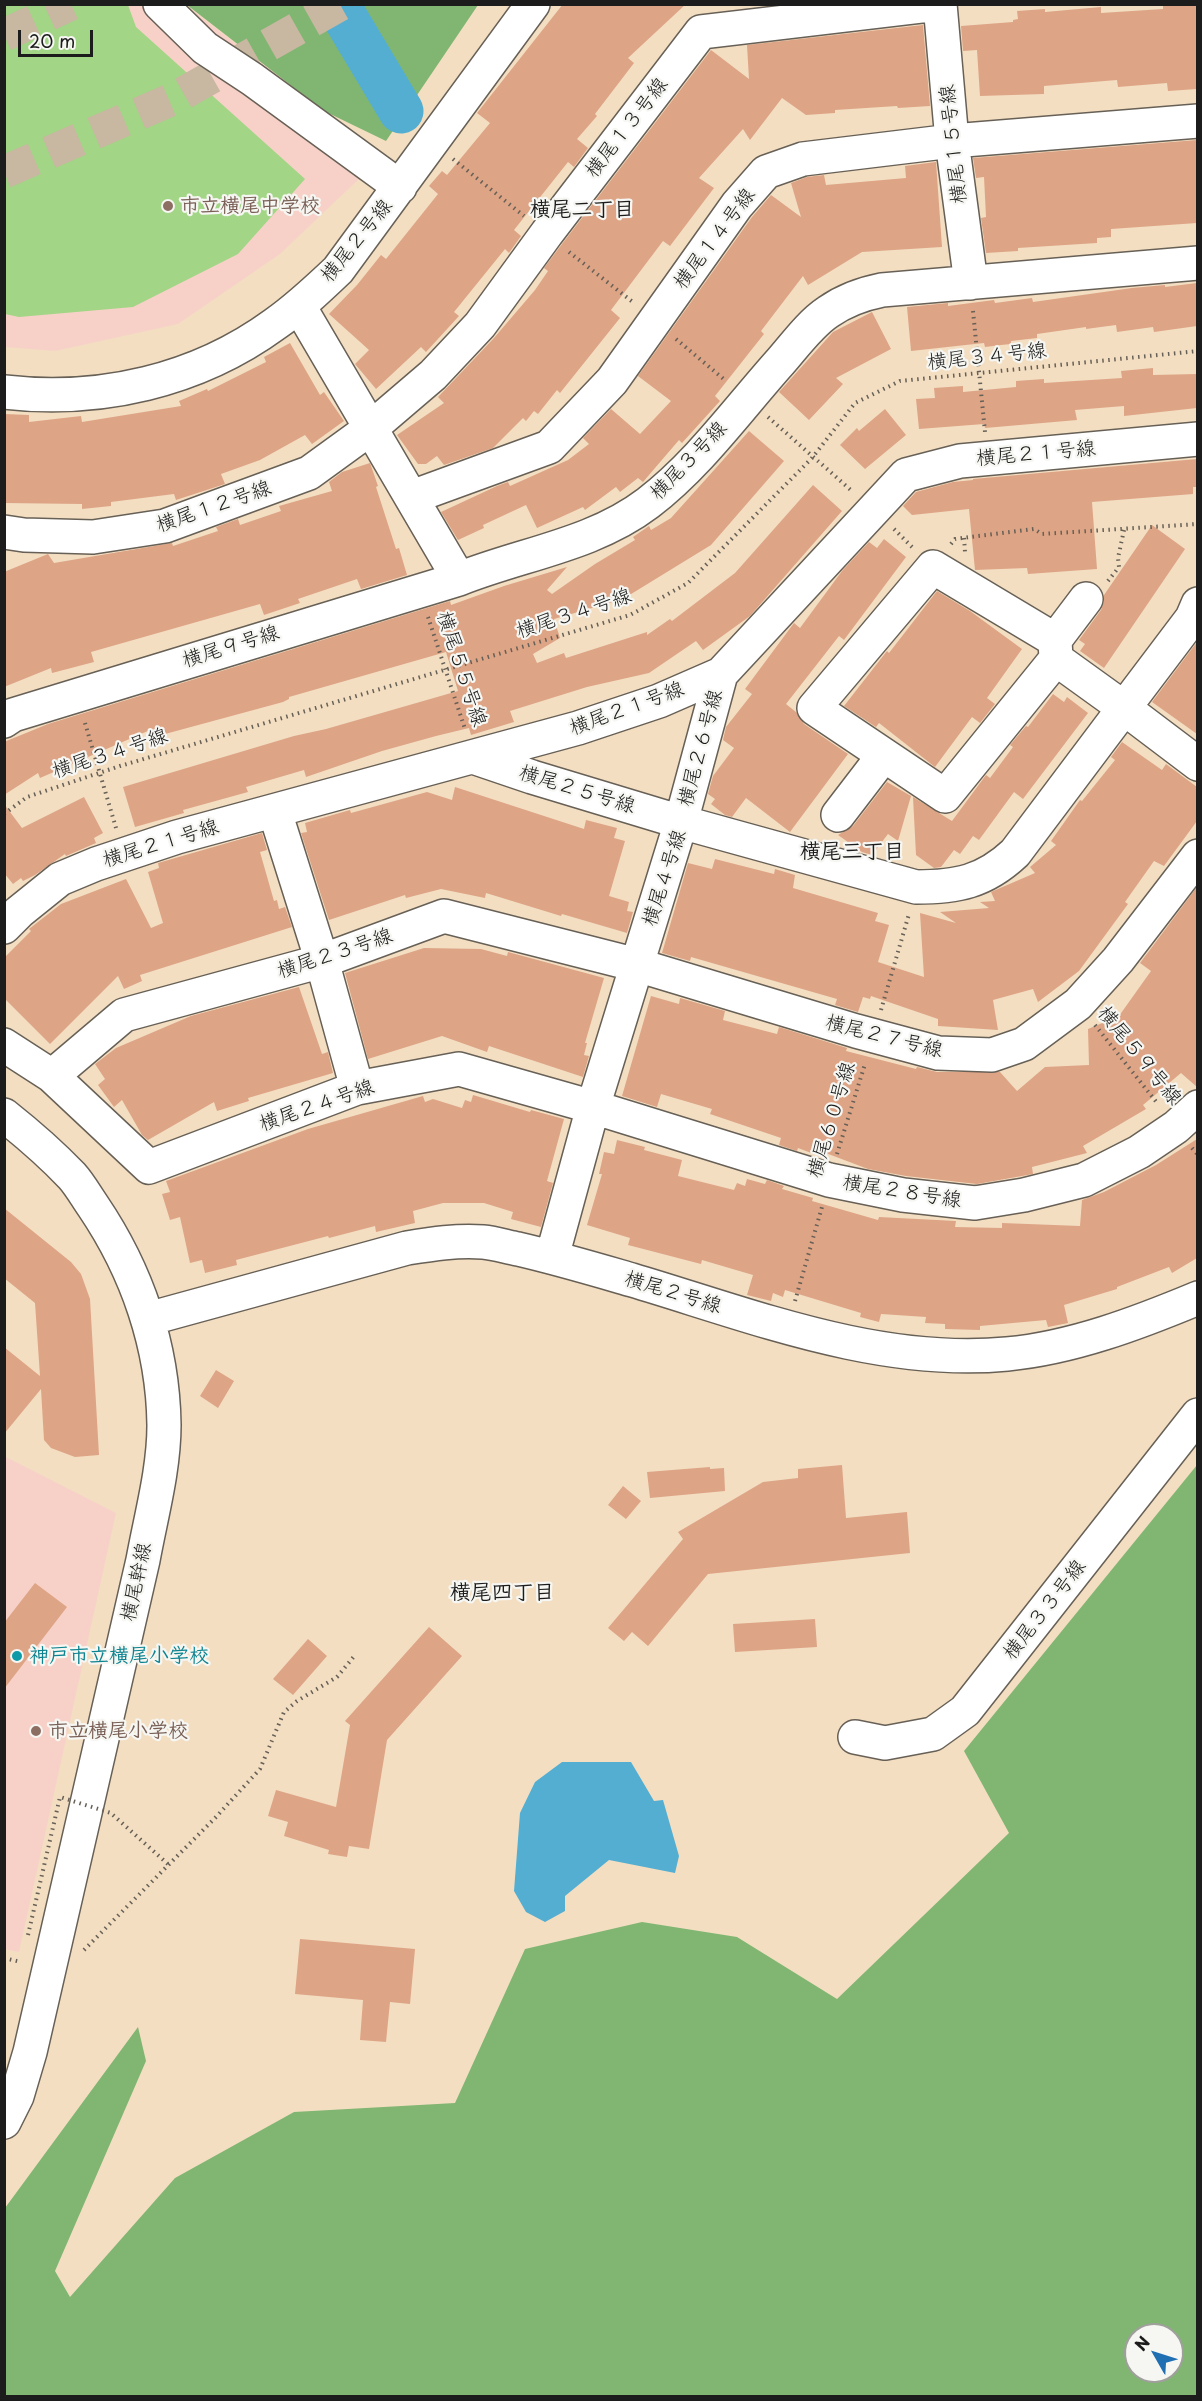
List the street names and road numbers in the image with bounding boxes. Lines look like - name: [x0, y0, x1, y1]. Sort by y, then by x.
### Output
- street label: 横尾１３号線: [581, 73, 673, 183]
- street label: 横尾１５号線: [936, 83, 972, 205]
- street label: 横尾１４号線: [669, 184, 761, 294]
- street label: 横尾２号線: [316, 195, 398, 287]
- street label: 横尾３４号線: [926, 339, 1048, 375]
- street label: 横尾３号線: [646, 417, 732, 505]
- street label: 横尾２１号線: [975, 437, 1097, 471]
- street label: 横尾１２号線: [153, 476, 275, 538]
- street label: 横尾３４号線: [513, 584, 635, 644]
- street label: 横尾５５号線: [431, 608, 491, 730]
- street label: 横尾９号線: [180, 621, 282, 673]
- street label: 横尾２１号線: [567, 677, 687, 741]
- street label: 横尾２６号線: [674, 687, 728, 809]
- street label: 横尾３４号線: [49, 724, 171, 784]
- street label: 横尾２５号線: [516, 761, 638, 819]
- street label: 横尾２１号線: [100, 815, 222, 873]
- street label: 横尾４号線: [638, 827, 692, 929]
- street label: 横尾２３号線: [274, 924, 396, 984]
- street label: 横尾５９号線: [1092, 1002, 1186, 1110]
- street label: 横尾２７号線: [823, 1011, 945, 1063]
- street label: 横尾６０号線: [803, 1059, 861, 1181]
- street label: 横尾２４号線: [256, 1075, 378, 1137]
- street label: 横尾２８号線: [841, 1171, 963, 1213]
- street label: 横尾２号線: [622, 1267, 724, 1319]
- street label: 横尾幹線: [117, 1540, 157, 1624]
- street label: 横尾３３号線: [999, 1555, 1091, 1665]

